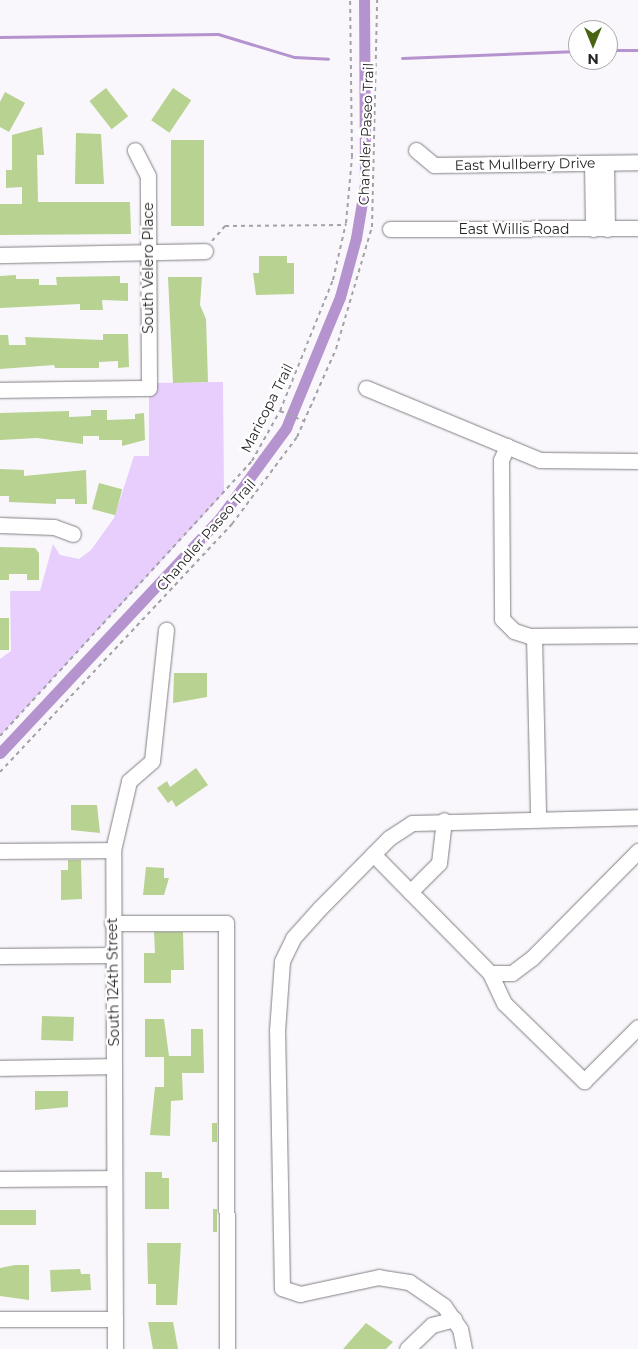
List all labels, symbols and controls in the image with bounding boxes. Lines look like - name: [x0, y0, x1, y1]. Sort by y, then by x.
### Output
- north arrow: [568, 20, 618, 70]
- text: N: [587, 50, 599, 68]
- street label: Chandler Paseo Trail: [355, 62, 377, 206]
- street label: East Mullberry Drive: [454, 154, 596, 174]
- street label: South Velero Place: [140, 202, 156, 334]
- street label: East Willis Road: [458, 221, 570, 237]
- street label: Maricopa Trail: [237, 361, 297, 455]
- street label: Chandler Paseo Trail: [153, 476, 259, 594]
- street label: South 124th Street: [103, 918, 123, 1046]

